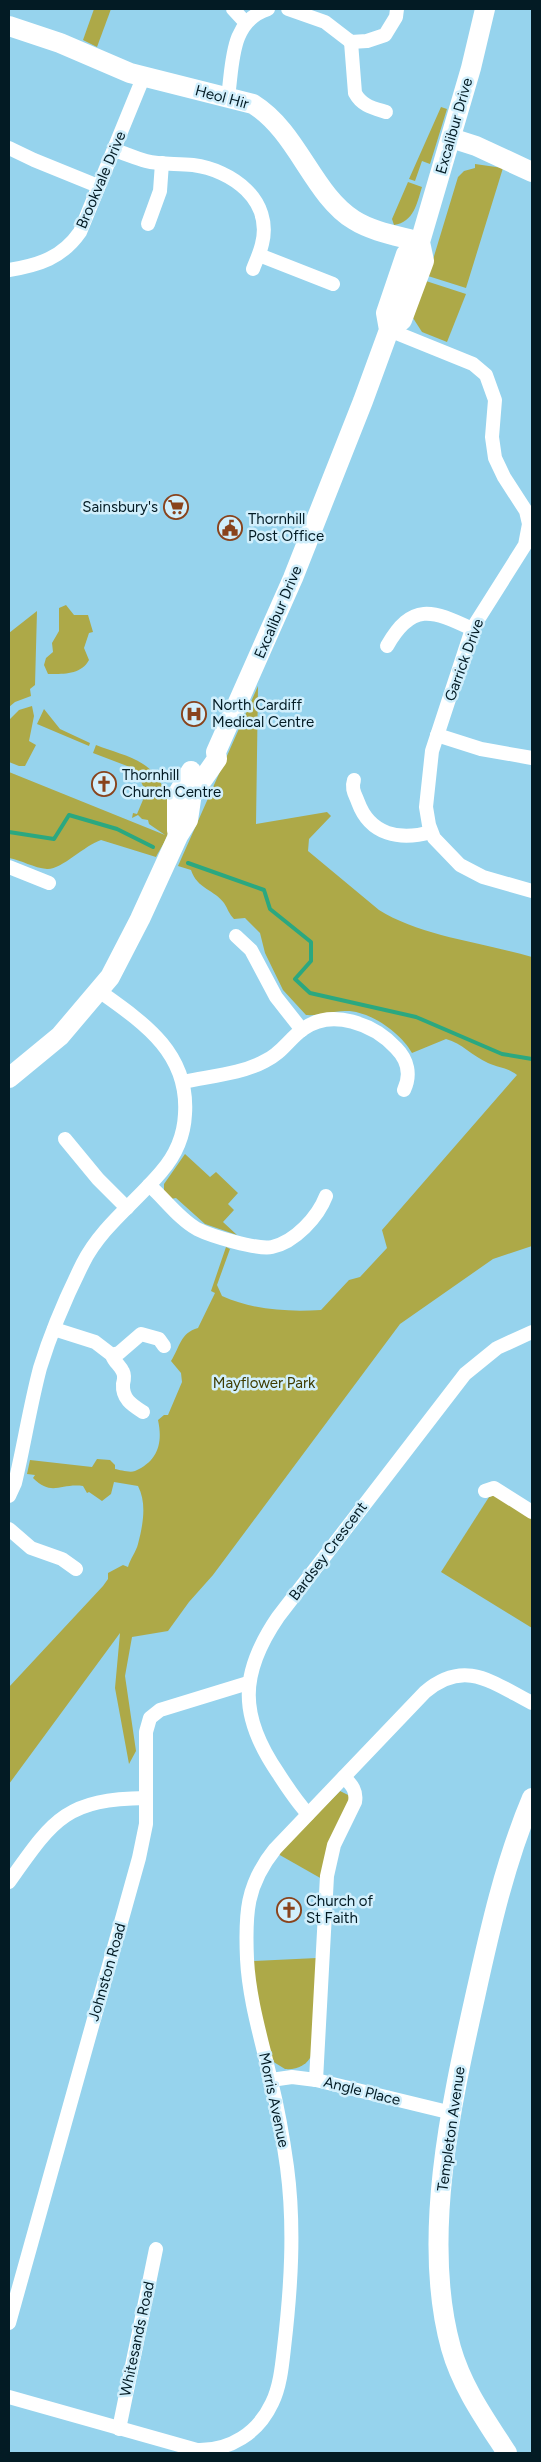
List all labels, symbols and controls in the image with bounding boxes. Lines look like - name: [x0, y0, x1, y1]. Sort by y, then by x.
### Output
- street label: Excalibur Drive: [432, 76, 476, 176]
- street label: Heol Hir: [193, 81, 251, 113]
- street label: Brookvale Drive: [72, 129, 130, 231]
- supermarket icon: Sainsbury's: [163, 494, 189, 520]
- place label: Sainsbury's: [82, 498, 158, 516]
- place label: Thornhill Post Office: [248, 510, 324, 545]
- public building icon: Thornhill Post Office: [217, 515, 243, 541]
- street label: Excalibur Drive: [250, 563, 306, 661]
- street label: Garrick Drive: [441, 616, 487, 704]
- place label: North Cardiff Medical Centre: [212, 696, 314, 731]
- hospital icon: North Cardiff Medical Centre: [181, 701, 207, 727]
- place label: Thornhill Church Centre: [122, 766, 221, 801]
- church icon: Thornhill Church Centre: [91, 771, 117, 797]
- park label: Mayflower Park: [213, 1374, 316, 1392]
- street label: Bardsey Crescent: [285, 1498, 371, 1604]
- place label: Church of St Faith: [306, 1892, 374, 1927]
- church icon: Church of St Faith: [276, 1897, 302, 1923]
- street label: Johnston Road: [84, 1921, 130, 2023]
- street label: Morris Avenue: [255, 2051, 293, 2149]
- street label: Templeton Avenue: [433, 2065, 469, 2193]
- street label: Angle Place: [322, 2073, 402, 2109]
- street label: Whitesands Road: [116, 2280, 158, 2398]

